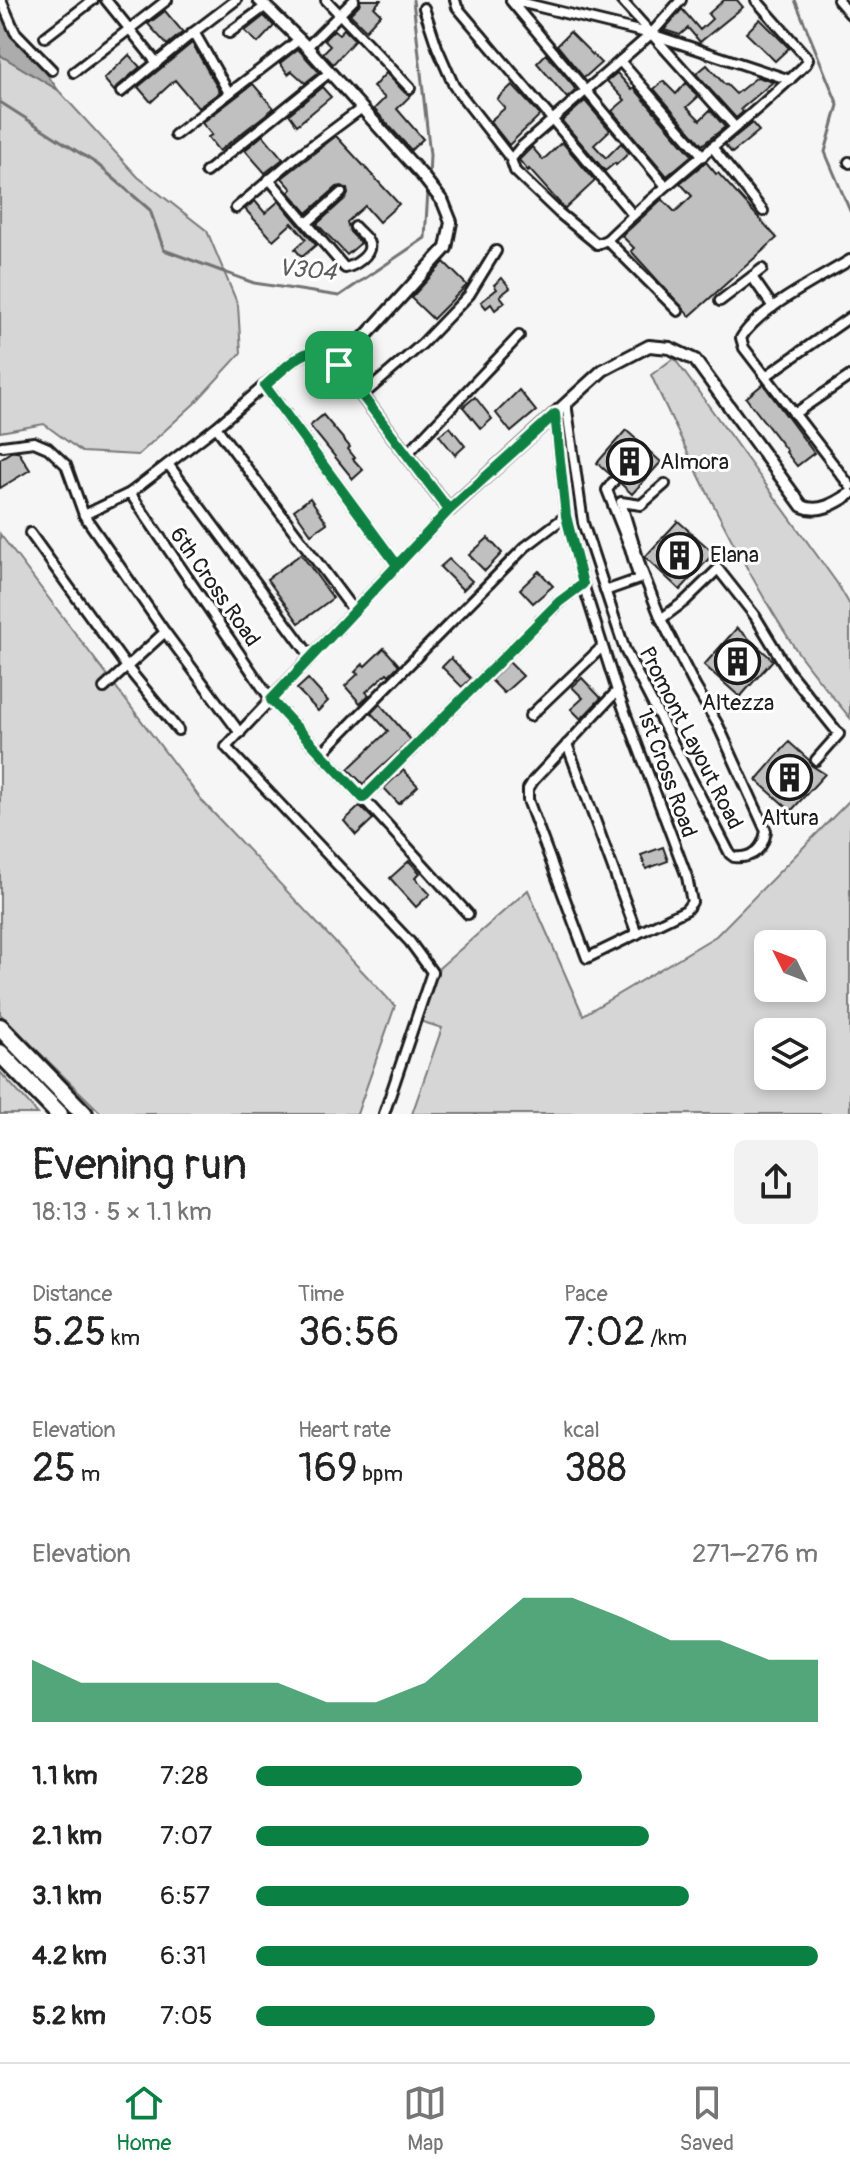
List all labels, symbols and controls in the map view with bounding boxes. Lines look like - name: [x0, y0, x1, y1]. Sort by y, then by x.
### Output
- water label: V304: [277, 253, 338, 287]
- pin: [305, 331, 373, 399]
- icon: arrive: [317, 343, 361, 387]
- building icon: Almora: [605, 438, 653, 486]
- place label: Almora: [660, 448, 729, 476]
- street label: 6th Cross Road: [164, 522, 266, 652]
- building icon: Elana: [655, 531, 703, 579]
- place label: Elana: [710, 541, 759, 569]
- building icon: Altezza: [714, 638, 762, 686]
- street label: Promont Layout Road: [633, 642, 749, 834]
- place label: Altezza: [702, 689, 774, 717]
- street label: 1st Cross Road: [631, 705, 703, 841]
- building icon: Altura: [766, 753, 814, 801]
- place label: Altura: [761, 804, 819, 832]
- north arrow: [754, 930, 826, 1002]
- map controls: [754, 930, 826, 1090]
- button: layers: [754, 1018, 826, 1090]
- text: Evening run: [32, 1138, 247, 1193]
- button: share: [734, 1140, 818, 1224]
- text: 18:13 · 5 × 1.1 km: [32, 1196, 212, 1228]
- text: Distance: [32, 1280, 112, 1308]
- text: Time: [298, 1280, 344, 1308]
- text: Pace: [564, 1280, 608, 1308]
- text: 5.25: [32, 1308, 106, 1357]
- text: 36:56: [298, 1308, 399, 1357]
- text: 7:02: [564, 1308, 646, 1357]
- text: km: [106, 1324, 140, 1352]
- text: /km: [646, 1324, 687, 1352]
- text: Elevation: [32, 1416, 116, 1444]
- text: Heart rate: [298, 1416, 391, 1444]
- text: kcal: [564, 1416, 600, 1444]
- text: 25: [32, 1444, 76, 1493]
- text: 169: [298, 1444, 358, 1493]
- text: 388: [564, 1444, 627, 1493]
- text: m: [76, 1460, 100, 1488]
- text: bpm: [358, 1460, 403, 1488]
- text: Elevation: [32, 1538, 131, 1570]
- text: 271–276 m: [692, 1538, 818, 1570]
- text: 1.1 km: [32, 1760, 98, 1792]
- text: 7:28: [160, 1760, 208, 1792]
- text: 2.1 km: [32, 1820, 102, 1852]
- text: 7:07: [160, 1820, 212, 1852]
- text: 3.1 km: [32, 1880, 102, 1912]
- text: 6:57: [160, 1880, 210, 1912]
- text: 4.2 km: [32, 1940, 107, 1972]
- text: 6:31: [160, 1940, 207, 1972]
- text: 5.2 km: [32, 2000, 106, 2032]
- text: 7:05: [160, 2000, 213, 2032]
- tab: Home: [116, 2081, 171, 2157]
- tab: Map: [403, 2081, 447, 2157]
- tab: Saved: [679, 2081, 734, 2157]

